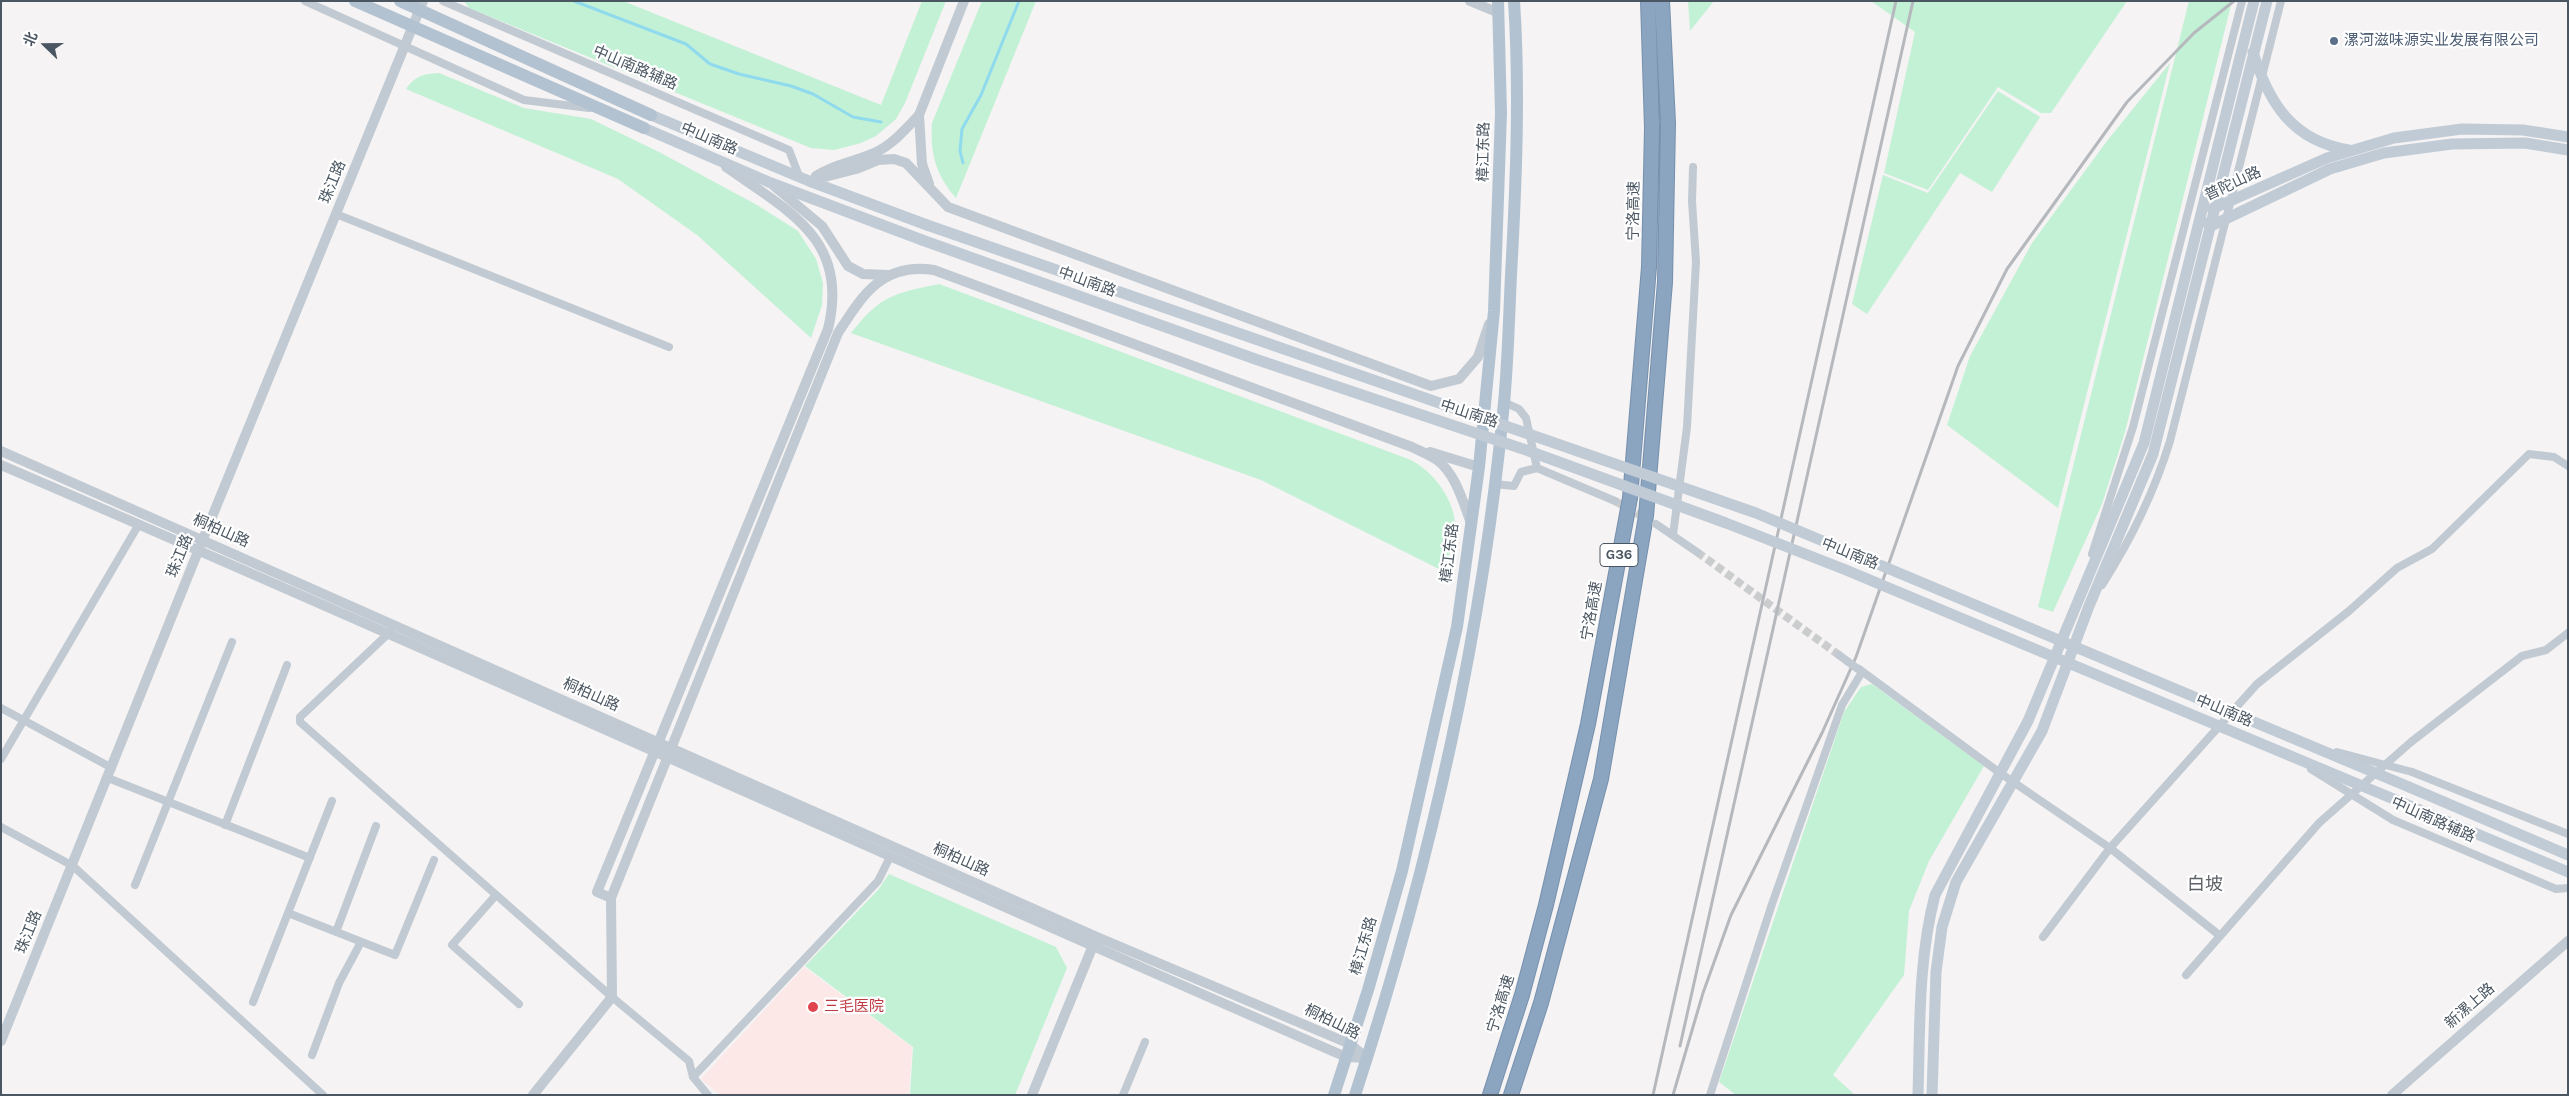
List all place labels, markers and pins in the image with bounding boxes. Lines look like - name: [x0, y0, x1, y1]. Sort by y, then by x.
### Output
- place label: 漯河滋味源实业发展有限公司: [2344, 32, 2539, 50]
- marker: 漯河滋味源实业发展有限公司: [2328, 35, 2340, 47]
- place label: 三毛医院: [824, 998, 884, 1016]
- marker: 三毛医院: [806, 1000, 820, 1014]

